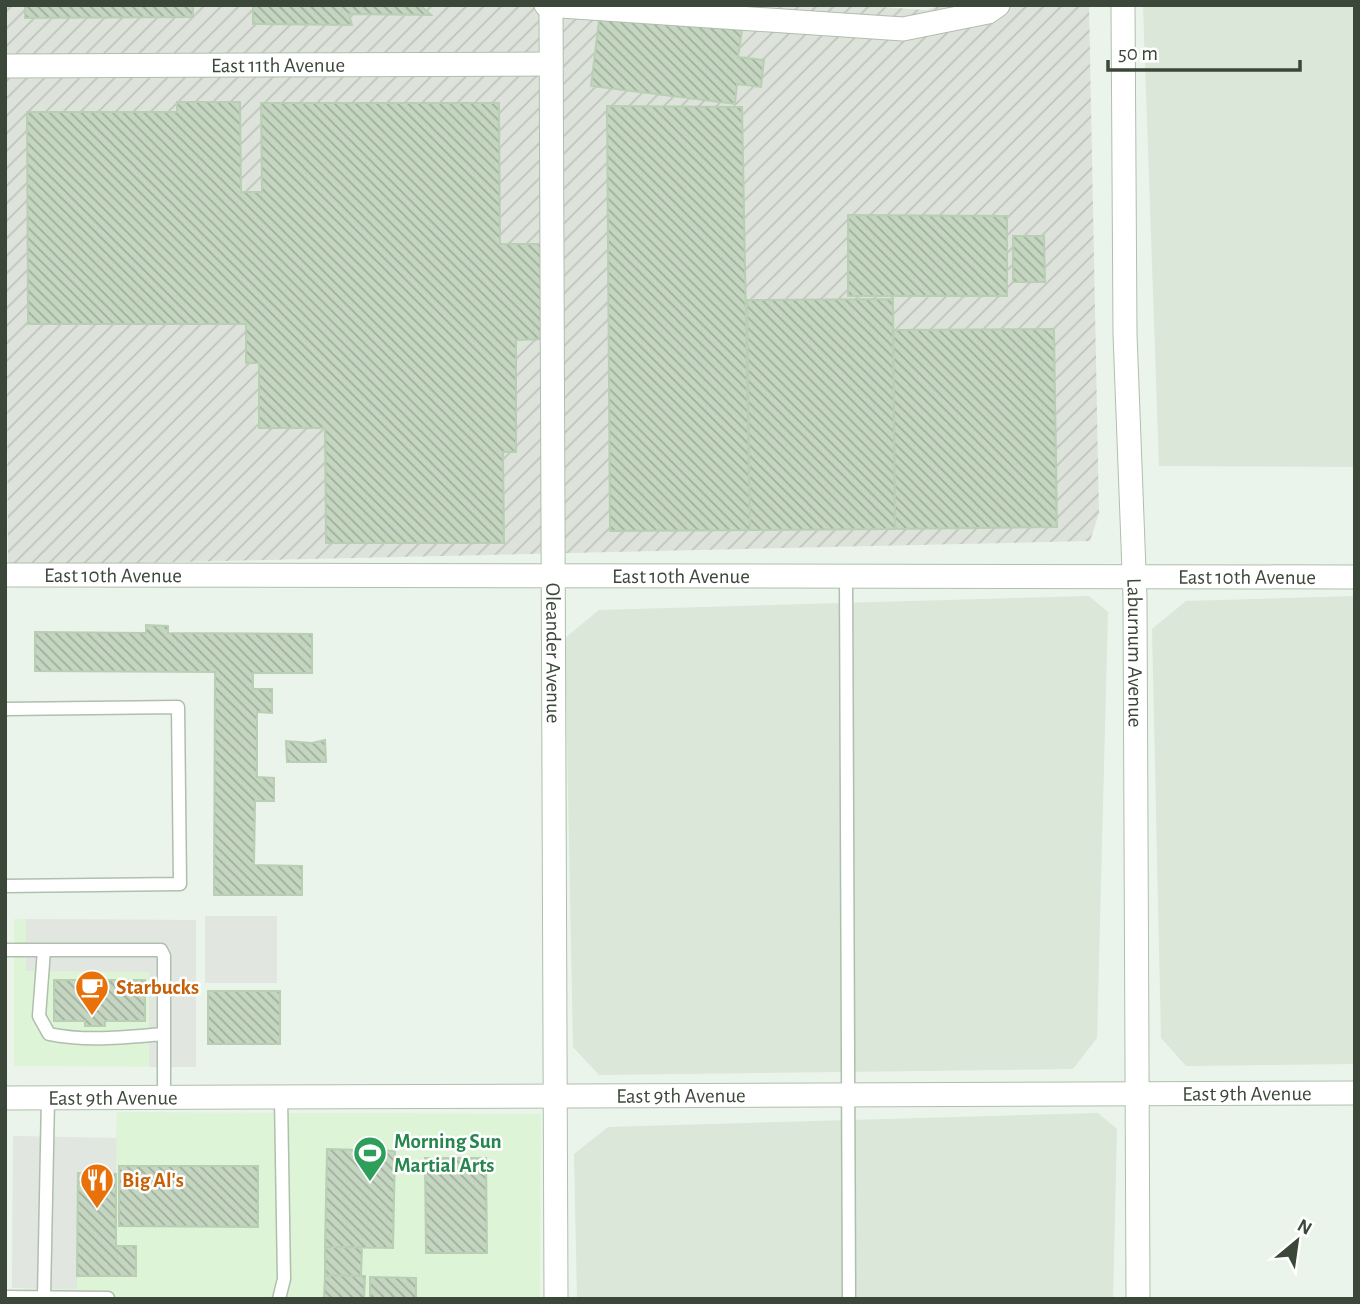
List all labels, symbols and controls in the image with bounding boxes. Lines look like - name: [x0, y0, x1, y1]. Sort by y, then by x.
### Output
- scale bar: [1108, 28, 1300, 72]
- text: 50 m: [1118, 43, 1158, 64]
- street label: East 11th Avenue: [211, 54, 345, 76]
- street label: East 10th Avenue: [44, 565, 182, 586]
- street label: East 10th Avenue: [612, 565, 750, 587]
- street label: East 10th Avenue: [1178, 566, 1316, 587]
- street label: Laburnum Avenue: [1124, 578, 1146, 728]
- street label: Oleander Avenue: [543, 583, 564, 723]
- cafe icon: Starbucks: [73, 968, 111, 1017]
- place label: Starbucks: [116, 977, 199, 998]
- street label: East 9th Avenue: [1182, 1083, 1312, 1104]
- street label: East 9th Avenue: [616, 1085, 746, 1106]
- street label: East 9th Avenue: [48, 1087, 178, 1108]
- place label: Morning Sun Martial Arts: [394, 1131, 502, 1176]
- sports icon: Morning Sun Martial Arts: [351, 1134, 389, 1183]
- restaurant icon: Big Al's: [78, 1161, 116, 1210]
- place label: Big Al's: [122, 1170, 184, 1191]
- north arrow: [1262, 1206, 1332, 1276]
- text: N: [1294, 1216, 1315, 1239]

